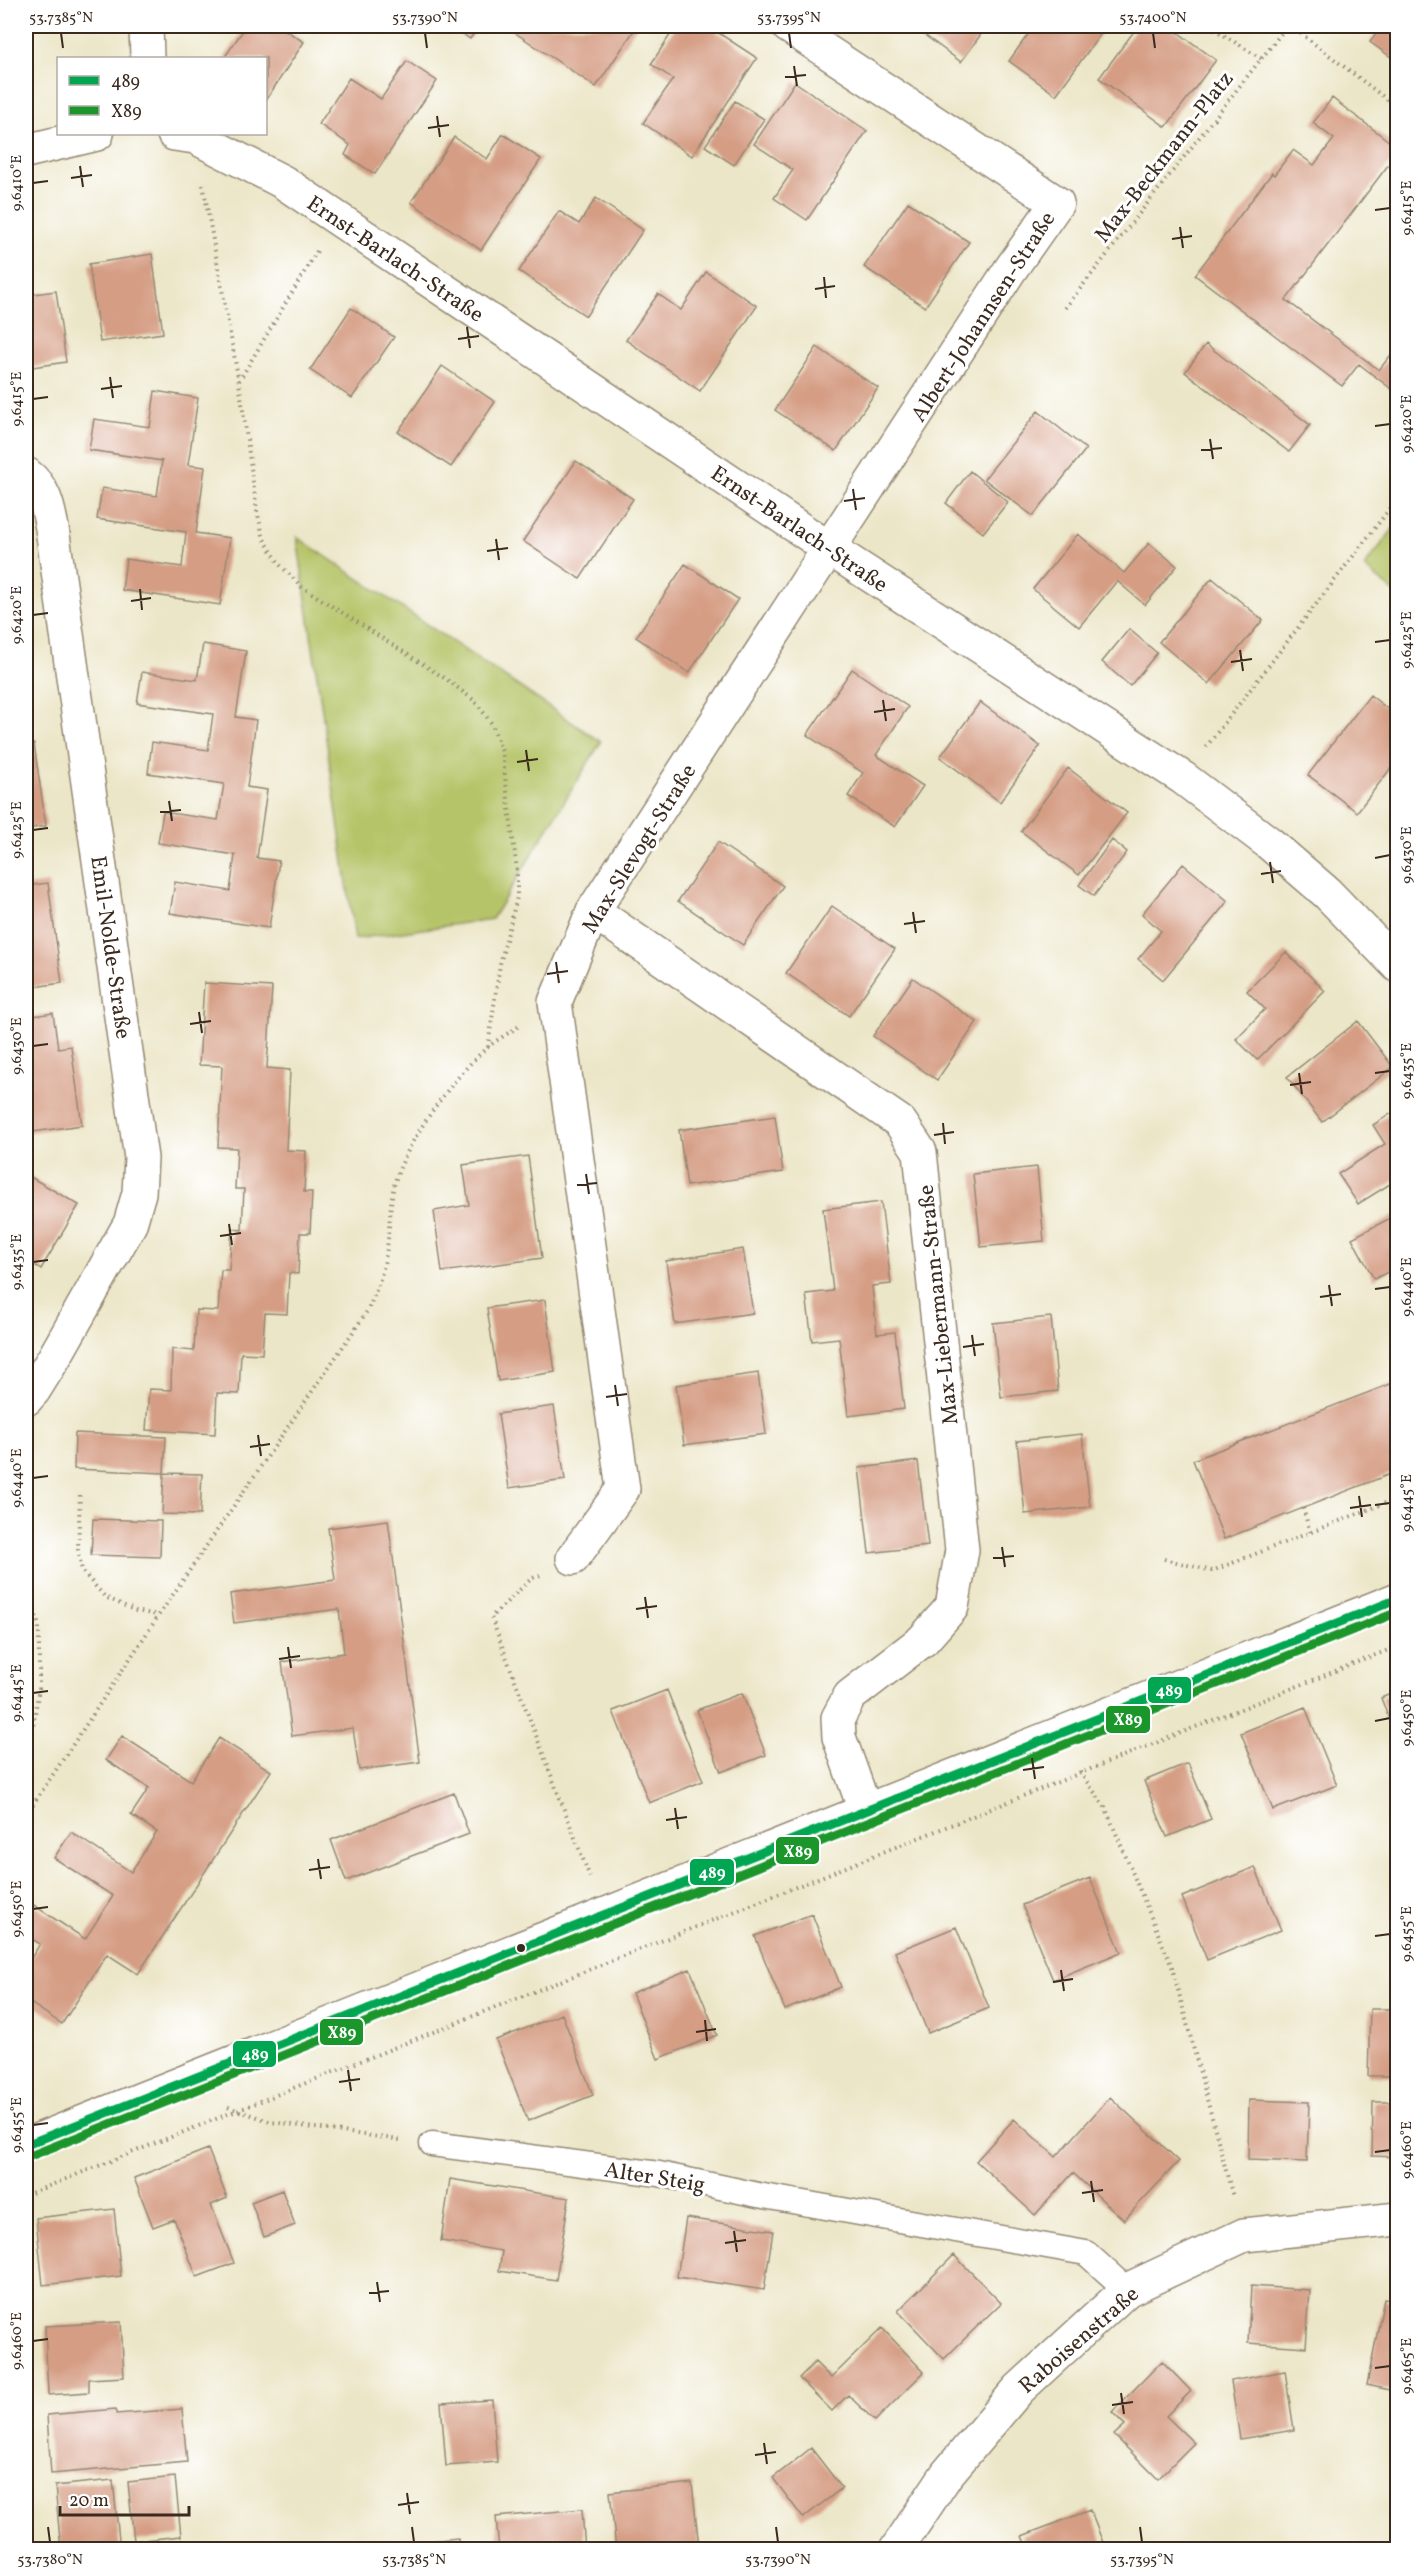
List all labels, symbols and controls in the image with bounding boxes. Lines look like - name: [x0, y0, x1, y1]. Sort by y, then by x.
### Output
- text: 53.7385°N: [29, 8, 93, 29]
- text: 53.7390°N: [392, 8, 458, 29]
- text: 53.7395°N: [757, 8, 821, 29]
- text: 53.7400°N: [1119, 8, 1187, 29]
- legend: [57, 57, 267, 135]
- street label: Max-Beckmann-Platz: [1088, 65, 1242, 250]
- text: 489: [111, 70, 140, 95]
- text: X89: [111, 100, 142, 125]
- text: 9.6410°E: [7, 155, 28, 211]
- text: 9.6415°E: [1397, 180, 1418, 236]
- street label: Ernst-Barlach-Straße: [300, 189, 489, 331]
- street label: Albert-Johannsen-Straße: [904, 206, 1064, 429]
- text: 9.6415°E: [7, 371, 28, 427]
- text: 9.6420°E: [1397, 395, 1418, 453]
- street label: Ernst-Barlach-Straße: [704, 459, 893, 601]
- text: 9.6420°E: [7, 586, 28, 644]
- text: 9.6425°E: [1397, 611, 1418, 669]
- street label: Max-Slevogt-Straße: [575, 759, 705, 940]
- text: 9.6425°E: [7, 801, 28, 859]
- text: 9.6430°E: [1397, 826, 1418, 884]
- street label: Emil-Nolde-Straße: [81, 854, 138, 1041]
- text: 9.6430°E: [7, 1017, 28, 1075]
- text: 9.6435°E: [1397, 1043, 1418, 1099]
- street label: Max-Liebermann-Straße: [911, 1183, 968, 1426]
- text: 9.6435°E: [7, 1234, 28, 1290]
- text: 9.6440°E: [1397, 1257, 1418, 1317]
- text: 9.6440°E: [7, 1448, 28, 1508]
- text: 9.6445°E: [1397, 1474, 1418, 1532]
- text: 9.6445°E: [7, 1664, 28, 1722]
- line badge: 489: [1147, 1676, 1192, 1704]
- text: 489: [1155, 1681, 1183, 1703]
- text: 9.6450°E: [1397, 1689, 1418, 1747]
- line badge: X89: [1105, 1705, 1151, 1734]
- text: X89: [1114, 1710, 1143, 1732]
- line badge: X89: [775, 1836, 820, 1865]
- text: X89: [784, 1842, 813, 1864]
- line badge: 489: [689, 1858, 735, 1886]
- text: 489: [698, 1863, 726, 1885]
- text: 9.6450°E: [7, 1880, 28, 1938]
- text: 9.6455°E: [1397, 1906, 1418, 1962]
- unlabelled marker: [515, 1942, 527, 1954]
- line badge: X89: [319, 2018, 364, 2046]
- text: X89: [328, 2023, 357, 2045]
- line badge: 489: [232, 2040, 277, 2068]
- text: 489: [241, 2045, 269, 2067]
- text: 9.6455°E: [7, 2097, 28, 2153]
- text: 9.6460°E: [1397, 2121, 1418, 2179]
- street label: Alter Steig: [602, 2155, 707, 2202]
- street label: Raboisenstraße: [1013, 2280, 1147, 2402]
- text: 9.6460°E: [7, 2312, 28, 2370]
- text: 9.6465°E: [1397, 2338, 1418, 2394]
- scale bar: [60, 2479, 189, 2517]
- text: 20 m: [69, 2489, 109, 2514]
- text: 53.7380°N: [17, 2550, 83, 2571]
- text: 53.7385°N: [382, 2550, 446, 2571]
- text: 53.7390°N: [745, 2550, 811, 2571]
- text: 53.7395°N: [1110, 2550, 1174, 2571]

